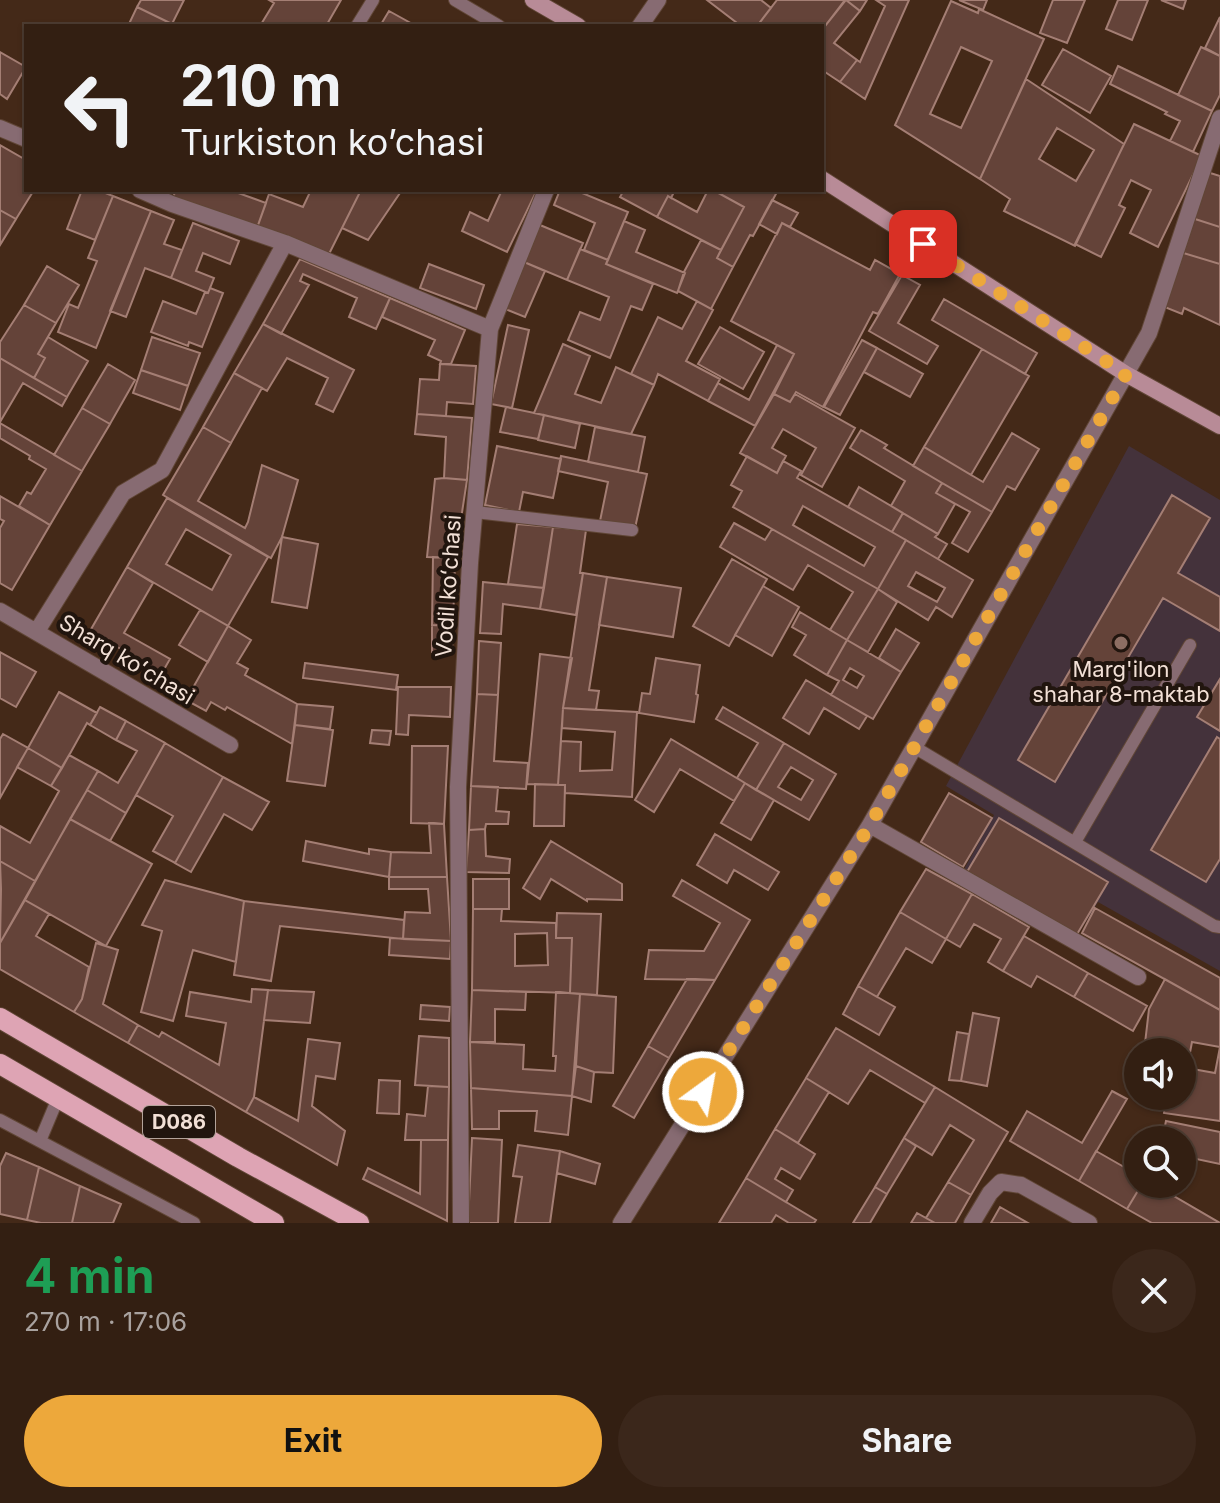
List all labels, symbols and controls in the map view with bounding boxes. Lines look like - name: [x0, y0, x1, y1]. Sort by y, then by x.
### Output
- text: 210 m: [180, 52, 342, 120]
- icon: left: [48, 56, 152, 160]
- text: Turkiston ko’chasi: [180, 120, 484, 164]
- pin: [889, 210, 957, 278]
- icon: arrive: [901, 222, 945, 266]
- street label: Vodil koʻchasi: [430, 514, 466, 658]
- street label: Sharq koʻchasi: [55, 609, 199, 709]
- marker: Marg'ilon shahar 8-maktab: [1112, 634, 1130, 652]
- place label: Marg'ilon shahar 8-maktab: [1032, 656, 1210, 707]
- map controls: [1124, 1038, 1196, 1198]
- button: sound: [1124, 1038, 1196, 1110]
- position arrow: [661, 1050, 745, 1134]
- road number: D086: [143, 1106, 215, 1138]
- button: search: [1124, 1126, 1196, 1198]
- text: 4 min: [24, 1246, 155, 1305]
- button: close: [1112, 1249, 1196, 1333]
- text: 270 m · 17:06: [24, 1306, 187, 1337]
- button: Exit: [24, 1395, 602, 1487]
- button: Share: [618, 1395, 1196, 1487]

